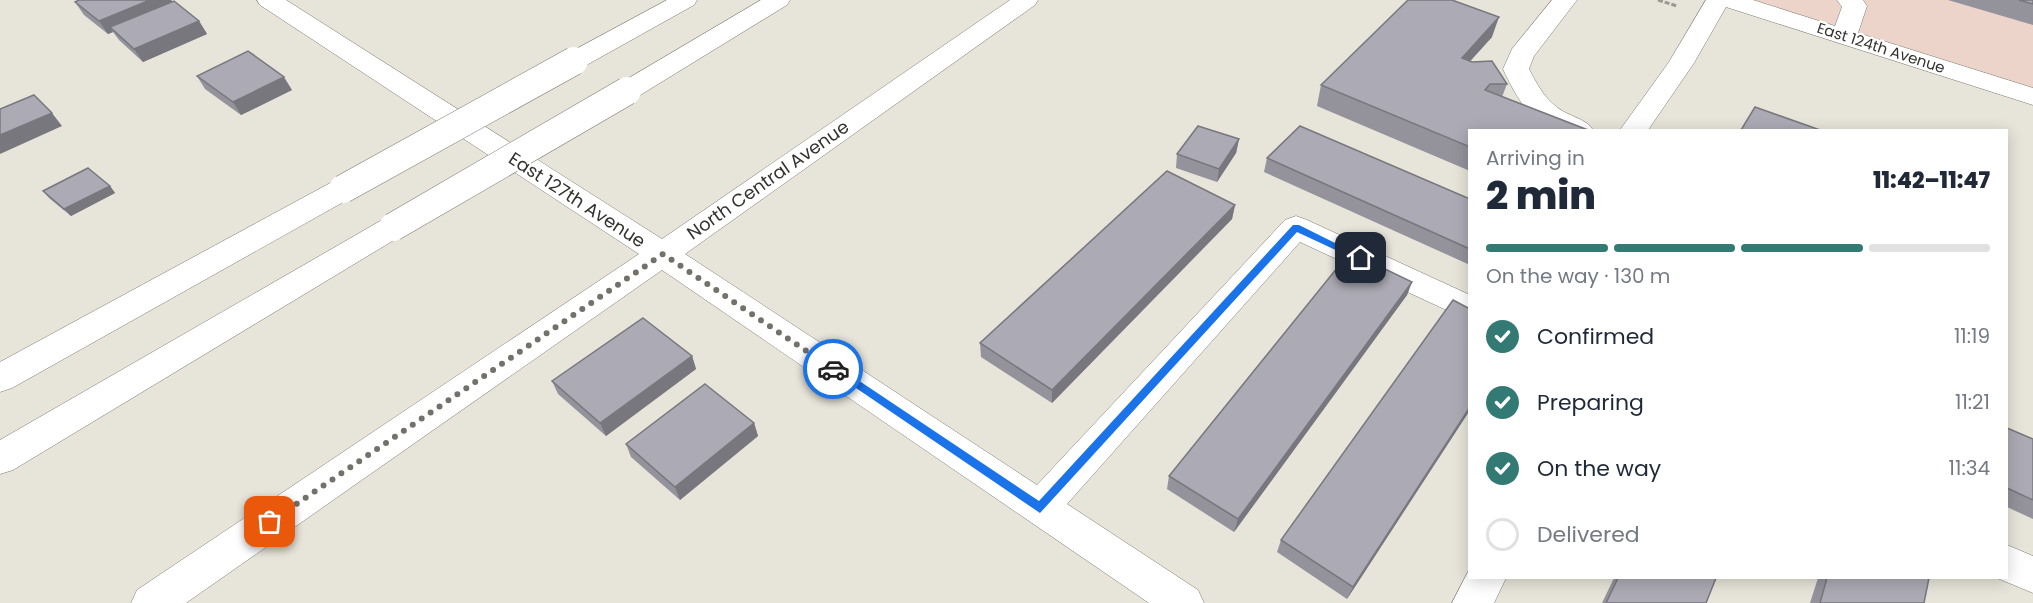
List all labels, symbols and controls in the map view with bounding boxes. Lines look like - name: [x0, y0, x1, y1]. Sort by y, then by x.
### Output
- street label: East 124th Avenue: [1814, 17, 1948, 78]
- street label: North Central Avenue: [682, 114, 854, 245]
- text: Arriving in: [1486, 144, 1585, 172]
- street label: East 127th Avenue: [504, 146, 651, 253]
- text: 11:42–11:47: [1873, 165, 1990, 196]
- text: 2 min: [1486, 168, 1596, 223]
- pin: [1335, 232, 1386, 283]
- icon: home: [1344, 241, 1377, 274]
- text: On the way · 130 m: [1486, 262, 1670, 290]
- icon: check: [1486, 320, 1519, 353]
- text: Confirmed: [1537, 321, 1654, 352]
- text: 11:19: [1954, 322, 1990, 350]
- courier: [803, 339, 863, 399]
- icon: car: [817, 353, 850, 386]
- icon: check: [1486, 386, 1519, 419]
- text: Preparing: [1537, 387, 1644, 418]
- text: 11:21: [1955, 388, 1990, 416]
- icon: check: [1486, 452, 1519, 485]
- text: On the way: [1537, 453, 1661, 484]
- text: 11:34: [1949, 454, 1990, 482]
- pin: [244, 496, 295, 547]
- icon: bag: [253, 505, 286, 538]
- text: Delivered: [1537, 519, 1640, 550]

